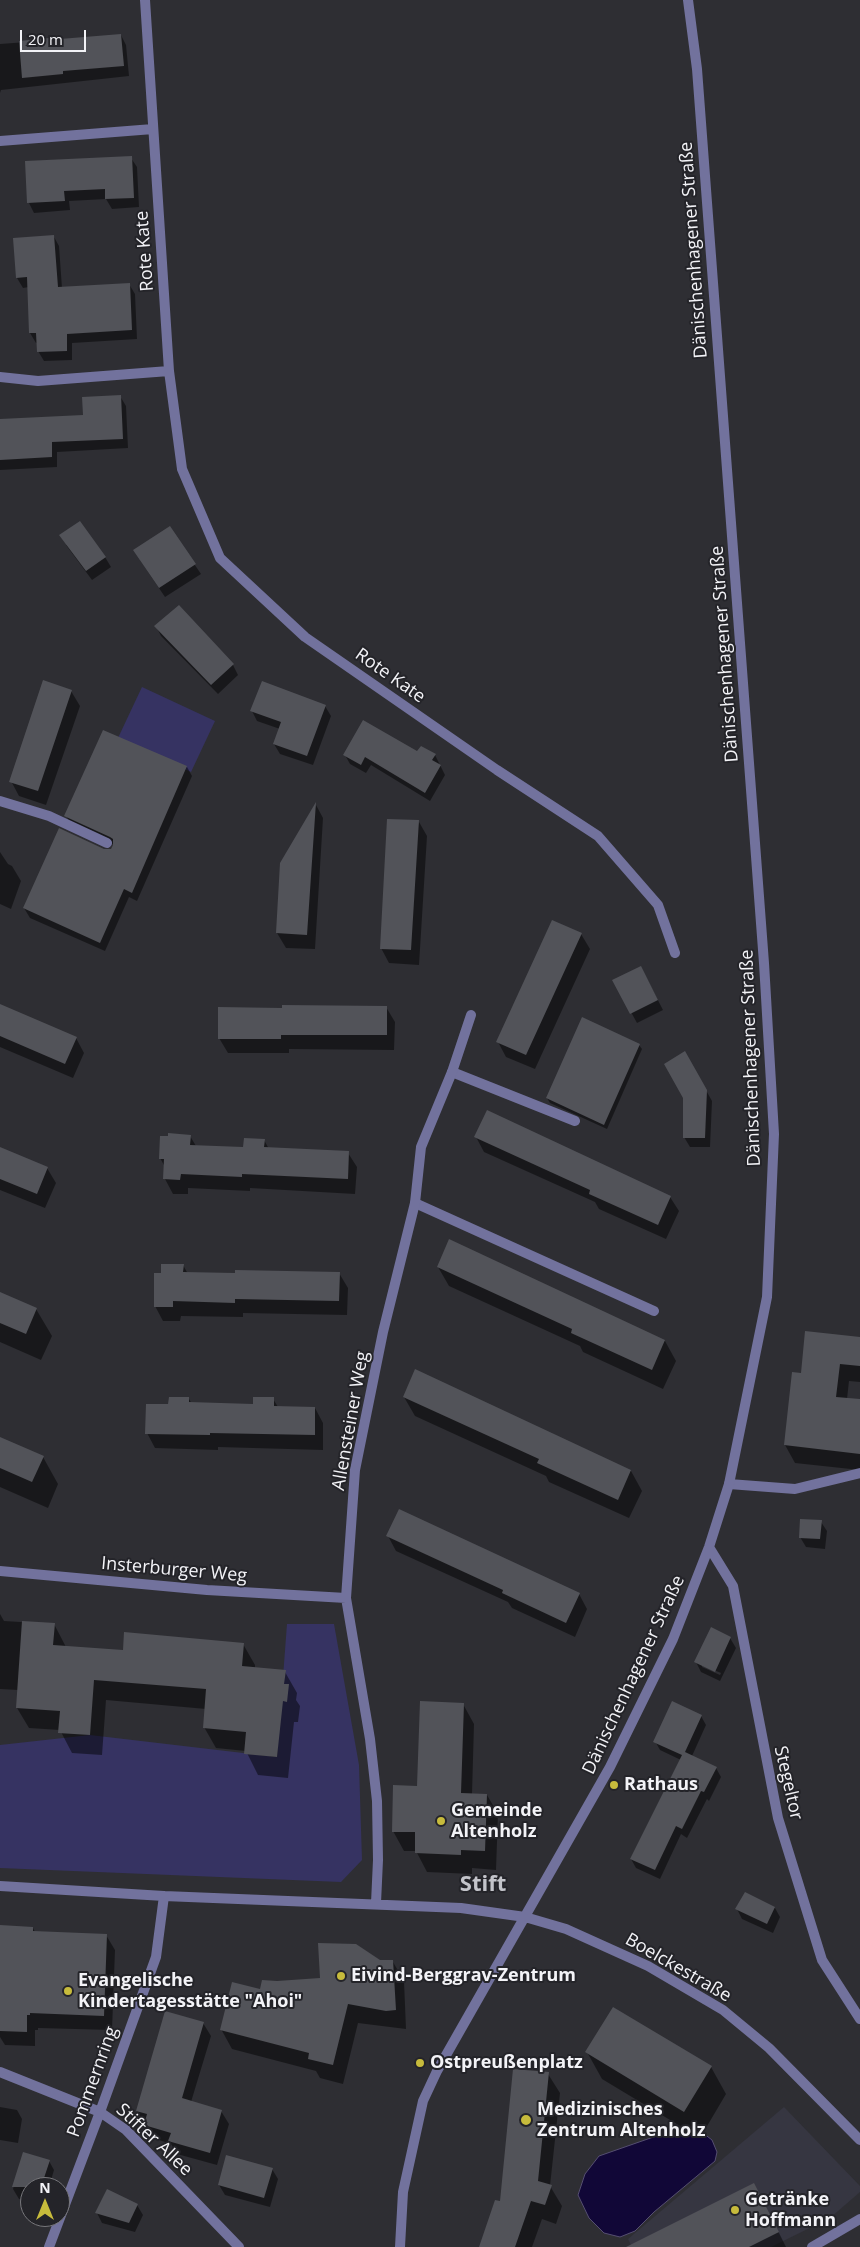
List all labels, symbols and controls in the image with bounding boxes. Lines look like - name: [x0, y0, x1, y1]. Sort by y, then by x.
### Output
- scale bar: [22, 20, 89, 52]
- text: 20 m: [28, 29, 63, 49]
- street label: Dänischenhagener Straße: [676, 141, 712, 359]
- street label: Rote Kate: [131, 210, 159, 292]
- street label: Dänischenhagener Straße: [707, 545, 743, 763]
- street label: Rote Kate: [351, 644, 429, 708]
- street label: Dänischenhagener Straße: [736, 949, 766, 1167]
- street label: Allensteiner Weg: [328, 1350, 374, 1492]
- street label: Insterburger Weg: [100, 1553, 248, 1587]
- street label: Dänischenhagener Straße: [578, 1572, 690, 1778]
- street label: Stegeltor: [769, 1744, 807, 1822]
- place label: Rathaus: [624, 1774, 698, 1796]
- marker: Rathaus: [608, 1779, 620, 1791]
- place label: Gemeinde Altenholz: [451, 1800, 542, 1842]
- marker: Gemeinde Altenholz: [435, 1815, 447, 1827]
- district label: Stift: [460, 1872, 506, 1898]
- street label: Boelckestraße: [621, 1929, 735, 2007]
- place label: Eivind-Berggrav-Zentrum: [351, 1965, 576, 1987]
- place label: Evangelische Kindertagesstätte "Ahoi": [78, 1970, 302, 2012]
- marker: Eivind-Berggrav-Zentrum: [335, 1970, 347, 1982]
- marker: Evangelische Kindertagesstätte "Ahoi": [62, 1985, 74, 1997]
- street label: Pommernring: [63, 2024, 123, 2140]
- place label: Ostpreußenplatz: [430, 2052, 583, 2074]
- marker: Ostpreußenplatz: [414, 2057, 426, 2069]
- street label: Stifter Allee: [111, 2099, 197, 2181]
- place label: Medizinisches Zentrum Altenholz: [537, 2099, 705, 2142]
- marker: Medizinisches Zentrum Altenholz: [519, 2113, 533, 2127]
- north arrow: [20, 2177, 70, 2227]
- text: N: [39, 2178, 51, 2197]
- place label: Getränke Hoffmann: [745, 2189, 836, 2232]
- marker: Getränke Hoffmann: [729, 2204, 741, 2216]

